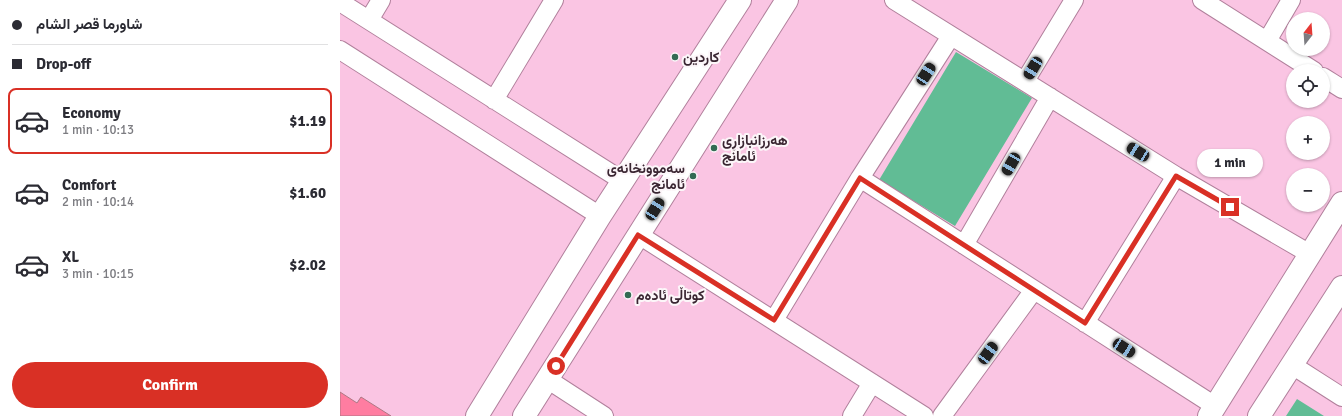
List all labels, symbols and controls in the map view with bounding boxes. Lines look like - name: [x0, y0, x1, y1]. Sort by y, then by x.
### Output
- north arrow: [1286, 12, 1330, 56]
- map controls: [1286, 12, 1330, 212]
- text: شاورما قصر الشام: [36, 15, 142, 33]
- place label: كاردين: [683, 49, 719, 66]
- marker: كاردين: [670, 52, 680, 62]
- text: Drop-off: [36, 55, 91, 73]
- car: [1022, 55, 1044, 81]
- car: [914, 61, 938, 87]
- button: locate: [1286, 64, 1330, 108]
- icon: car: [14, 103, 50, 139]
- text: Economy: [62, 104, 121, 122]
- text: $1.19: [289, 112, 326, 130]
- button: +: [1286, 116, 1330, 160]
- text: 1 min · 10:13: [62, 122, 134, 138]
- place label: هەرزانبازاڕی ئامانج: [722, 132, 788, 166]
- car: [1125, 141, 1151, 163]
- marker: هەرزانبازاڕی ئامانج: [709, 143, 719, 153]
- callout: 1 min: [1197, 149, 1263, 177]
- car: [1000, 151, 1022, 177]
- text: 1 min: [1214, 155, 1246, 171]
- place label: سەموونخانەی ئامانج: [607, 160, 685, 194]
- button: −: [1286, 168, 1330, 212]
- marker: سەموونخانەی ئامانج: [688, 171, 698, 181]
- icon: car: [14, 175, 50, 211]
- text: Comfort: [62, 176, 116, 194]
- text: $1.60: [289, 184, 326, 202]
- text: 2 min · 10:14: [62, 194, 134, 210]
- car: [644, 196, 666, 222]
- route end: [1221, 198, 1239, 216]
- icon: car: [14, 247, 50, 283]
- text: XL: [62, 248, 79, 266]
- text: $2.02: [289, 256, 326, 274]
- text: 3 min · 10:15: [62, 266, 134, 282]
- place label: کوتاڵی ئادەم: [636, 286, 704, 304]
- marker: کوتاڵی ئادەم: [623, 290, 633, 300]
- car: [1111, 336, 1137, 360]
- car: [976, 340, 1000, 366]
- route start: [547, 357, 565, 375]
- button: Confirm: [12, 362, 328, 408]

